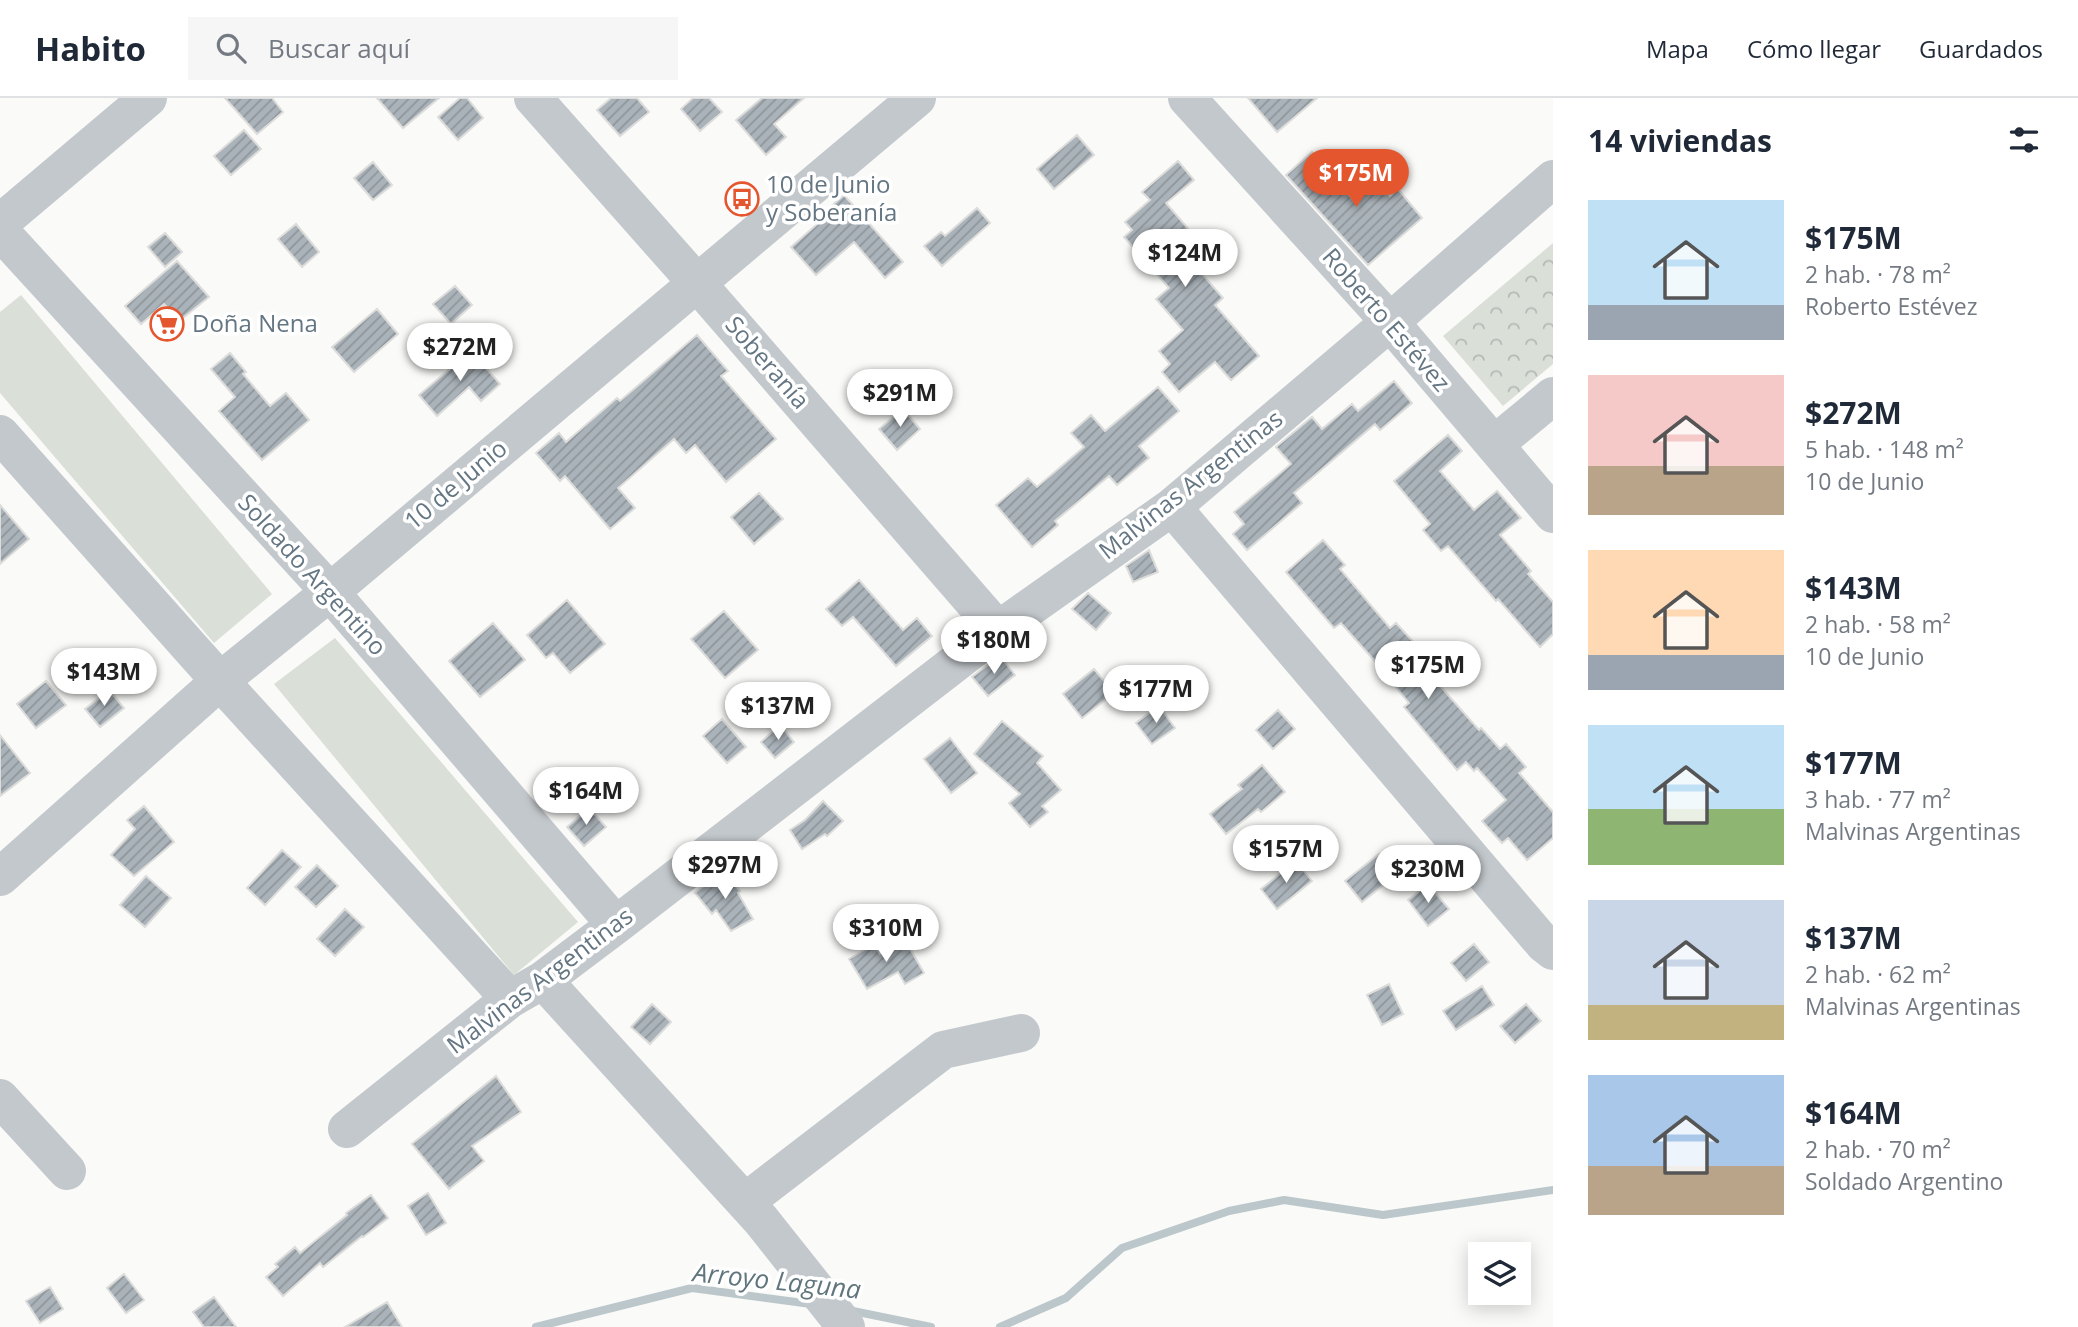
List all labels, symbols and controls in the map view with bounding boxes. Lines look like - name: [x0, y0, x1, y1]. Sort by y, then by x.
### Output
- search box: [188, 17, 678, 80]
- text: Habito: [35, 26, 146, 71]
- icon: search: [212, 29, 250, 67]
- text: Buscar aquí: [268, 30, 410, 66]
- text: Mapa: [1646, 32, 1709, 65]
- text: Cómo llegar: [1747, 32, 1881, 65]
- text: Guardados: [1919, 32, 2043, 65]
- text: 14 viviendas: [1588, 120, 1772, 161]
- icon: filters: [2005, 121, 2043, 159]
- pin: $175M: [1307, 150, 1405, 209]
- text: $175M: [1319, 156, 1393, 188]
- place label: 10 de Junio y Soberanía: [766, 167, 897, 228]
- bus stop icon: 10 de Junio y Soberanía: [723, 180, 761, 218]
- text: $175M: [1805, 217, 1902, 258]
- icon: home: [1644, 228, 1728, 312]
- pin: $124M: [1136, 230, 1234, 289]
- text: $124M: [1148, 236, 1222, 268]
- street label: Roberto Estévez: [1316, 240, 1459, 398]
- text: 2 hab. · 78 m²: [1805, 258, 1951, 290]
- text: Roberto Estévez: [1805, 290, 1977, 322]
- supermarket icon: Doña Nena: [148, 305, 186, 343]
- place label: Doña Nena: [192, 306, 318, 339]
- street label: Soberanía: [719, 309, 818, 415]
- pin: $272M: [411, 324, 509, 383]
- text: $272M: [423, 330, 497, 362]
- pin: $291M: [851, 370, 949, 429]
- text: $291M: [863, 376, 937, 408]
- text: $272M: [1805, 392, 1902, 433]
- street label: Malvinas Argentinas: [1091, 402, 1289, 566]
- icon: home: [1644, 403, 1728, 487]
- street label: 10 de Junio: [397, 431, 513, 536]
- text: 5 hab. · 148 m²: [1805, 433, 1964, 465]
- text: 10 de Junio: [1805, 465, 1924, 497]
- street label: Soldado Argentino: [232, 486, 395, 662]
- text: $143M: [1805, 567, 1902, 608]
- icon: home: [1644, 578, 1728, 662]
- text: 2 hab. · 58 m²: [1805, 608, 1951, 640]
- pin: $180M: [945, 616, 1043, 676]
- text: $180M: [957, 623, 1031, 655]
- text: 10 de Junio: [1805, 640, 1924, 672]
- pin: $175M: [1379, 642, 1477, 701]
- pin: $143M: [55, 648, 153, 708]
- text: $175M: [1391, 648, 1465, 680]
- text: $143M: [67, 655, 141, 687]
- pin: $177M: [1107, 666, 1205, 725]
- text: $177M: [1119, 672, 1193, 704]
- pin: $137M: [729, 682, 827, 742]
- text: $137M: [741, 689, 815, 721]
- text: $177M: [1805, 742, 1902, 783]
- icon: home: [1644, 753, 1728, 837]
- pin: $164M: [537, 768, 635, 827]
- text: $164M: [549, 774, 623, 806]
- text: 3 hab. · 77 m²: [1805, 783, 1951, 815]
- text: Malvinas Argentinas: [1805, 815, 2021, 847]
- pin: $157M: [1237, 826, 1335, 885]
- text: $157M: [1249, 832, 1323, 864]
- pin: $297M: [676, 842, 774, 901]
- pin: $230M: [1379, 846, 1477, 905]
- text: $297M: [688, 848, 762, 880]
- text: $230M: [1391, 852, 1465, 884]
- street label: Malvinas Argentinas: [439, 899, 639, 1061]
- pin: $310M: [837, 904, 935, 964]
- text: $310M: [849, 911, 923, 943]
- text: $137M: [1805, 917, 1902, 958]
- icon: home: [1644, 928, 1728, 1012]
- text: 2 hab. · 62 m²: [1805, 958, 1951, 990]
- text: Malvinas Argentinas: [1805, 990, 2021, 1022]
- text: $164M: [1805, 1092, 1902, 1133]
- icon: home: [1644, 1103, 1728, 1187]
- text: 2 hab. · 70 m²: [1805, 1133, 1951, 1165]
- text: Soldado Argentino: [1805, 1165, 2003, 1197]
- map controls: [1468, 1242, 1531, 1305]
- button: layers: [1468, 1242, 1531, 1305]
- water label: Arroyo Laguna: [689, 1253, 863, 1307]

